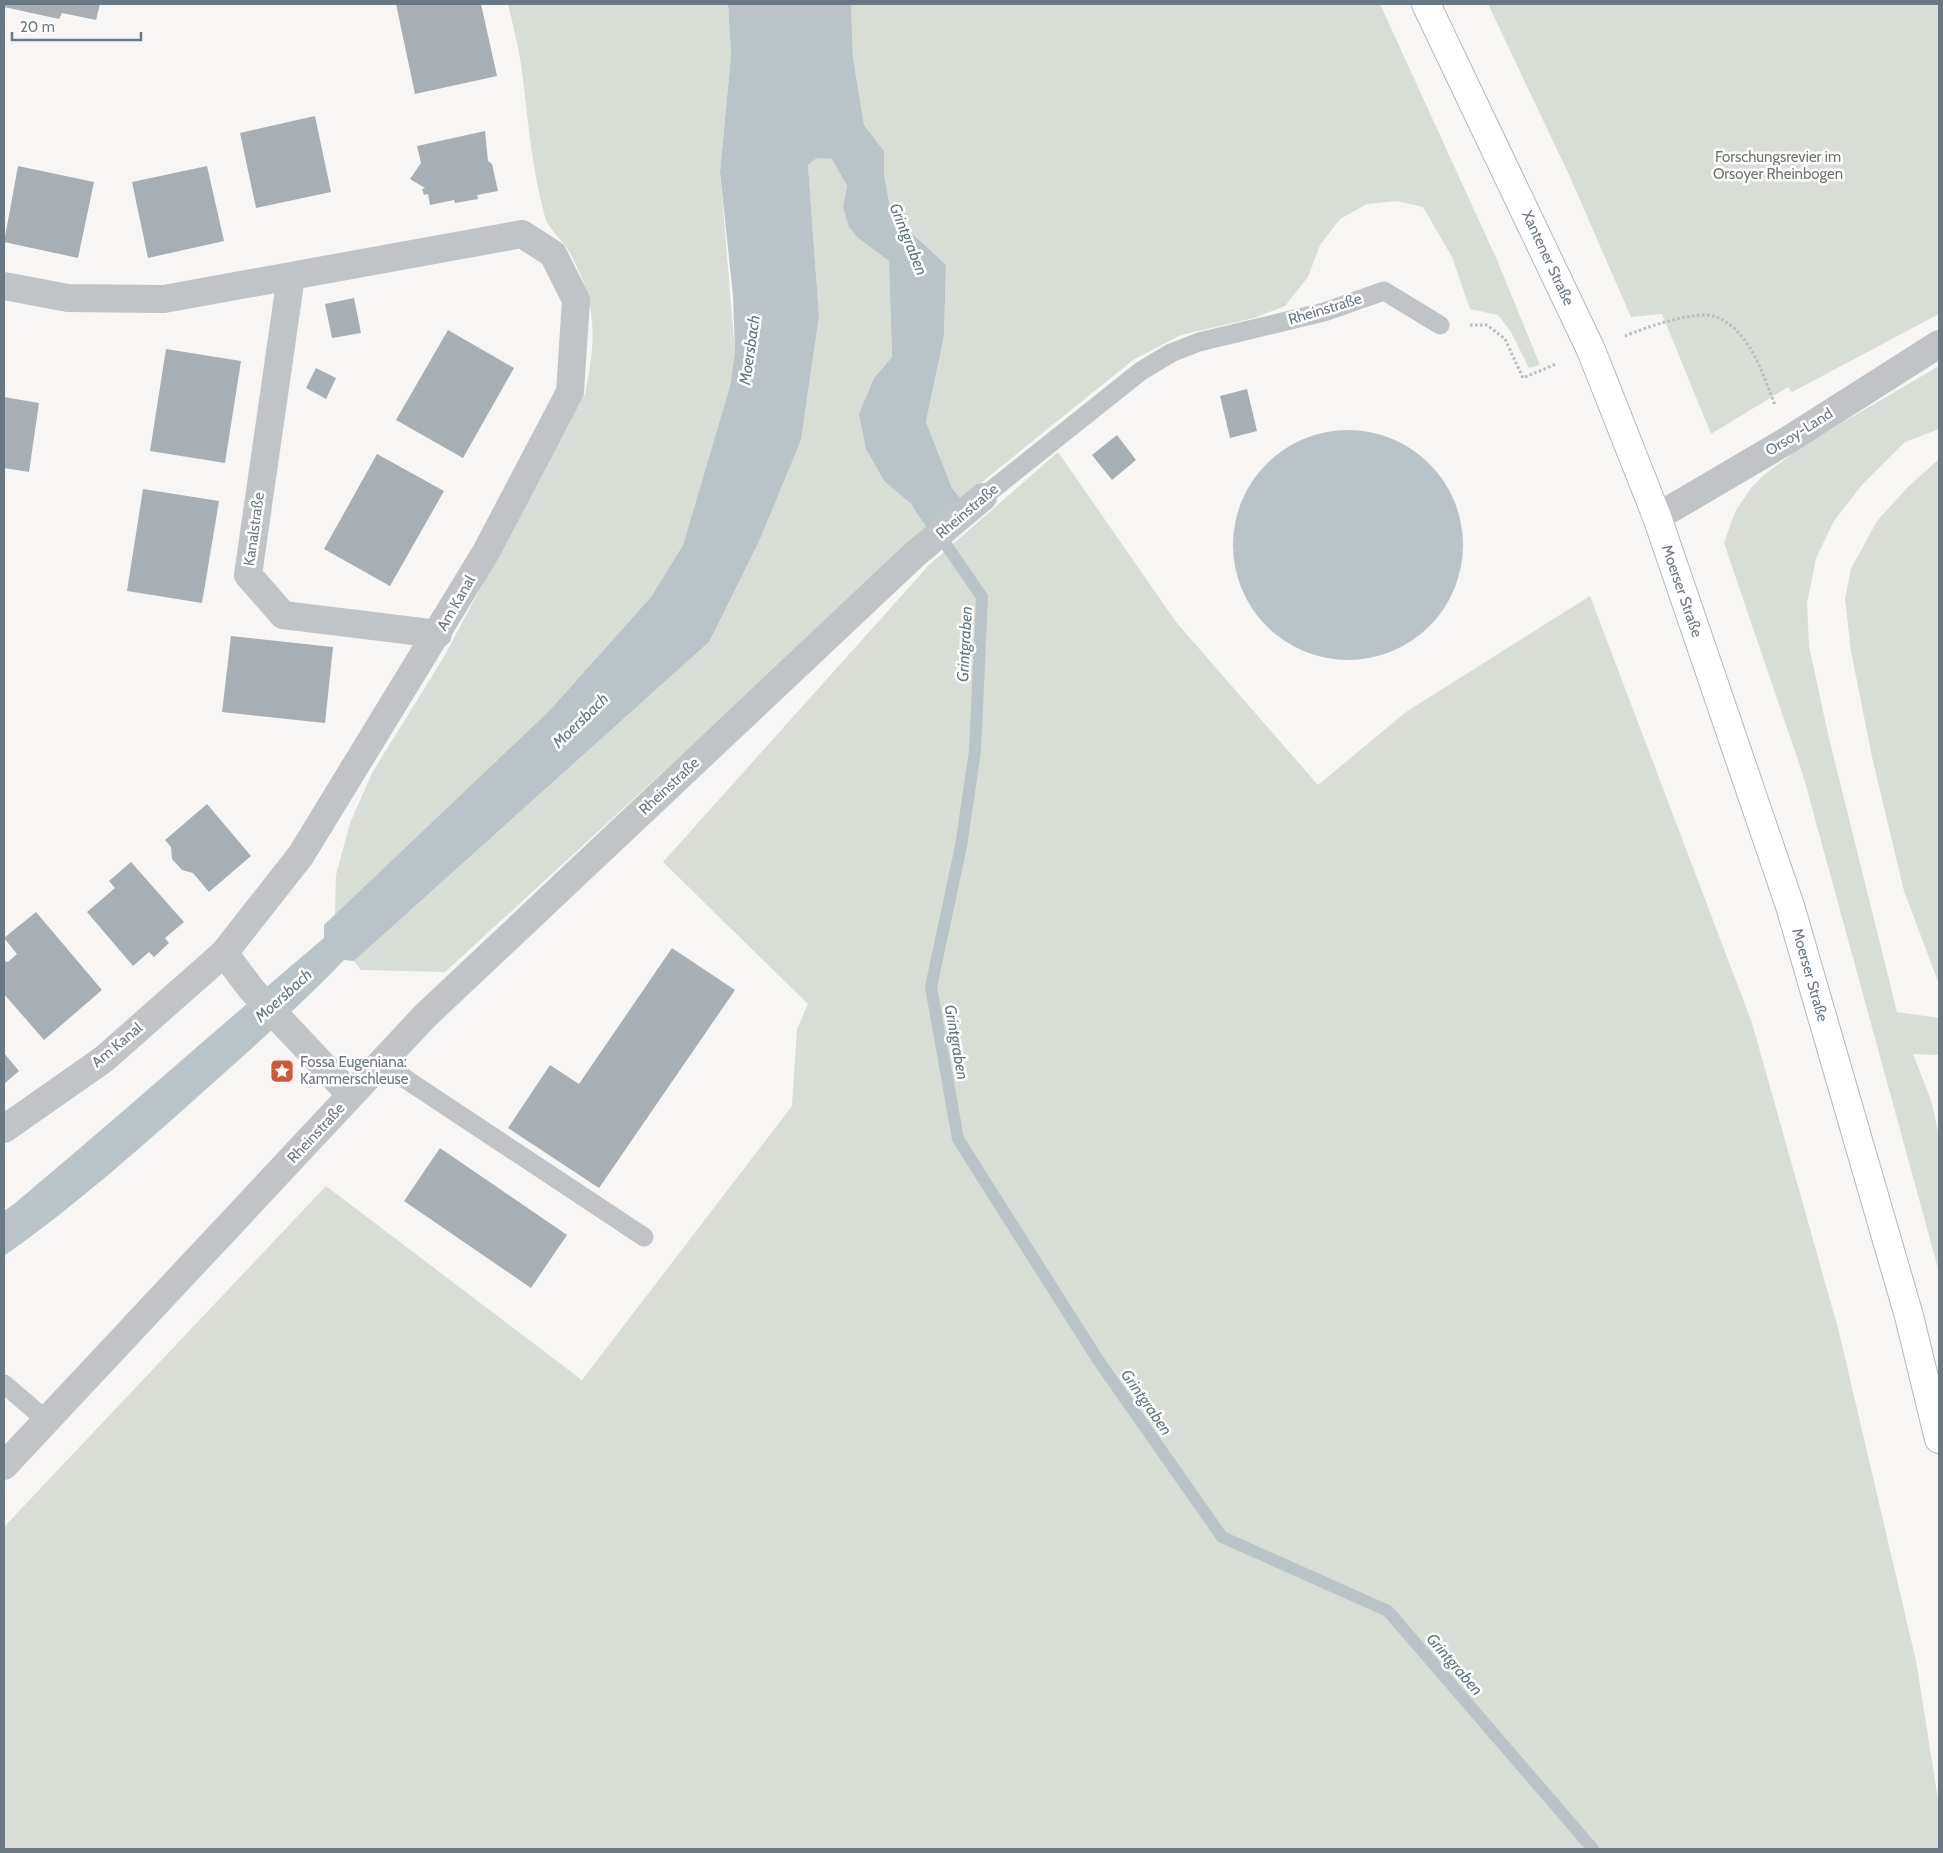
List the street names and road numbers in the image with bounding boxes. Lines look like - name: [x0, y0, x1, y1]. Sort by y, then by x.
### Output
- street label: Xantener Straße: [1518, 208, 1578, 309]
- street label: Rheinstraße: [1286, 289, 1364, 329]
- street label: Orsoy-Land: [1762, 404, 1836, 460]
- street label: Rheinstraße: [932, 480, 1002, 542]
- street label: Kanalstraße: [240, 491, 268, 567]
- street label: Moerser Straße: [1658, 543, 1706, 640]
- street label: Am Kanal: [433, 572, 479, 634]
- street label: Rheinstraße: [635, 753, 703, 818]
- street label: Moerser Straße: [1788, 926, 1832, 1024]
- street label: Am Kanal: [88, 1018, 146, 1071]
- street label: Rheinstraße: [284, 1099, 349, 1167]

